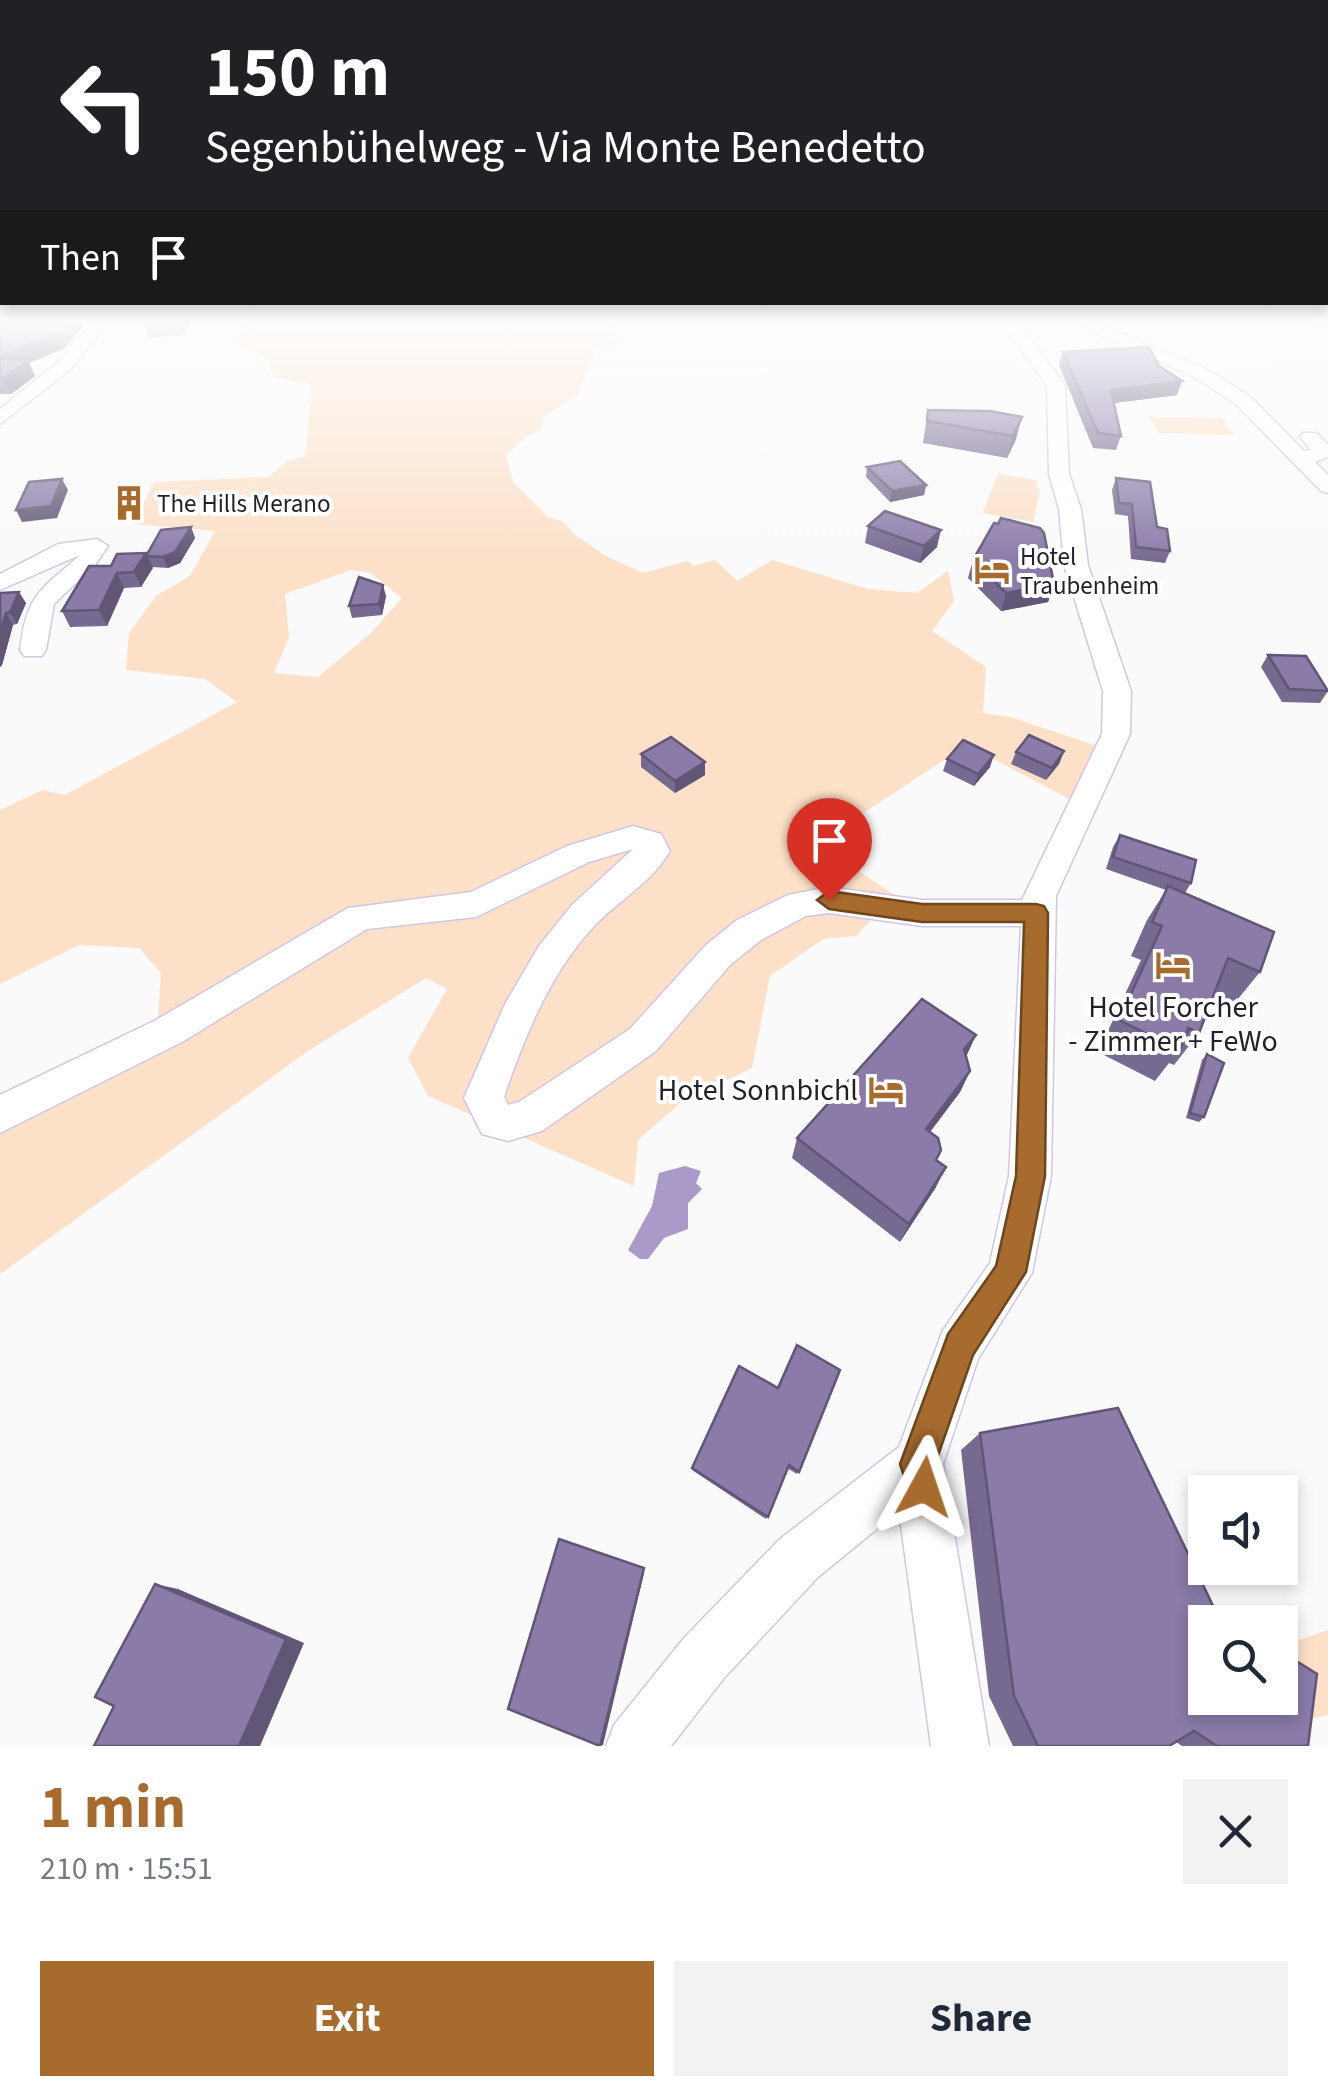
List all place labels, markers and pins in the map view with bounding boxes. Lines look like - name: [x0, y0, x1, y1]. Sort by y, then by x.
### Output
- building icon: The Hills Merano: [110, 484, 148, 522]
- place label: The Hills Merano: [157, 486, 331, 522]
- place label: Hotel Traubenheim: [1020, 539, 1159, 604]
- hotel icon: Hotel Traubenheim: [973, 551, 1011, 589]
- pin: [787, 798, 872, 901]
- hotel icon: Hotel Forcher - Zimmer + FeWo: [1154, 946, 1192, 984]
- place label: Hotel Forcher - Zimmer + FeWo: [1068, 986, 1278, 1063]
- place label: Hotel Sonnbichl: [658, 1069, 858, 1112]
- hotel icon: Hotel Sonnbichl: [867, 1071, 905, 1109]

